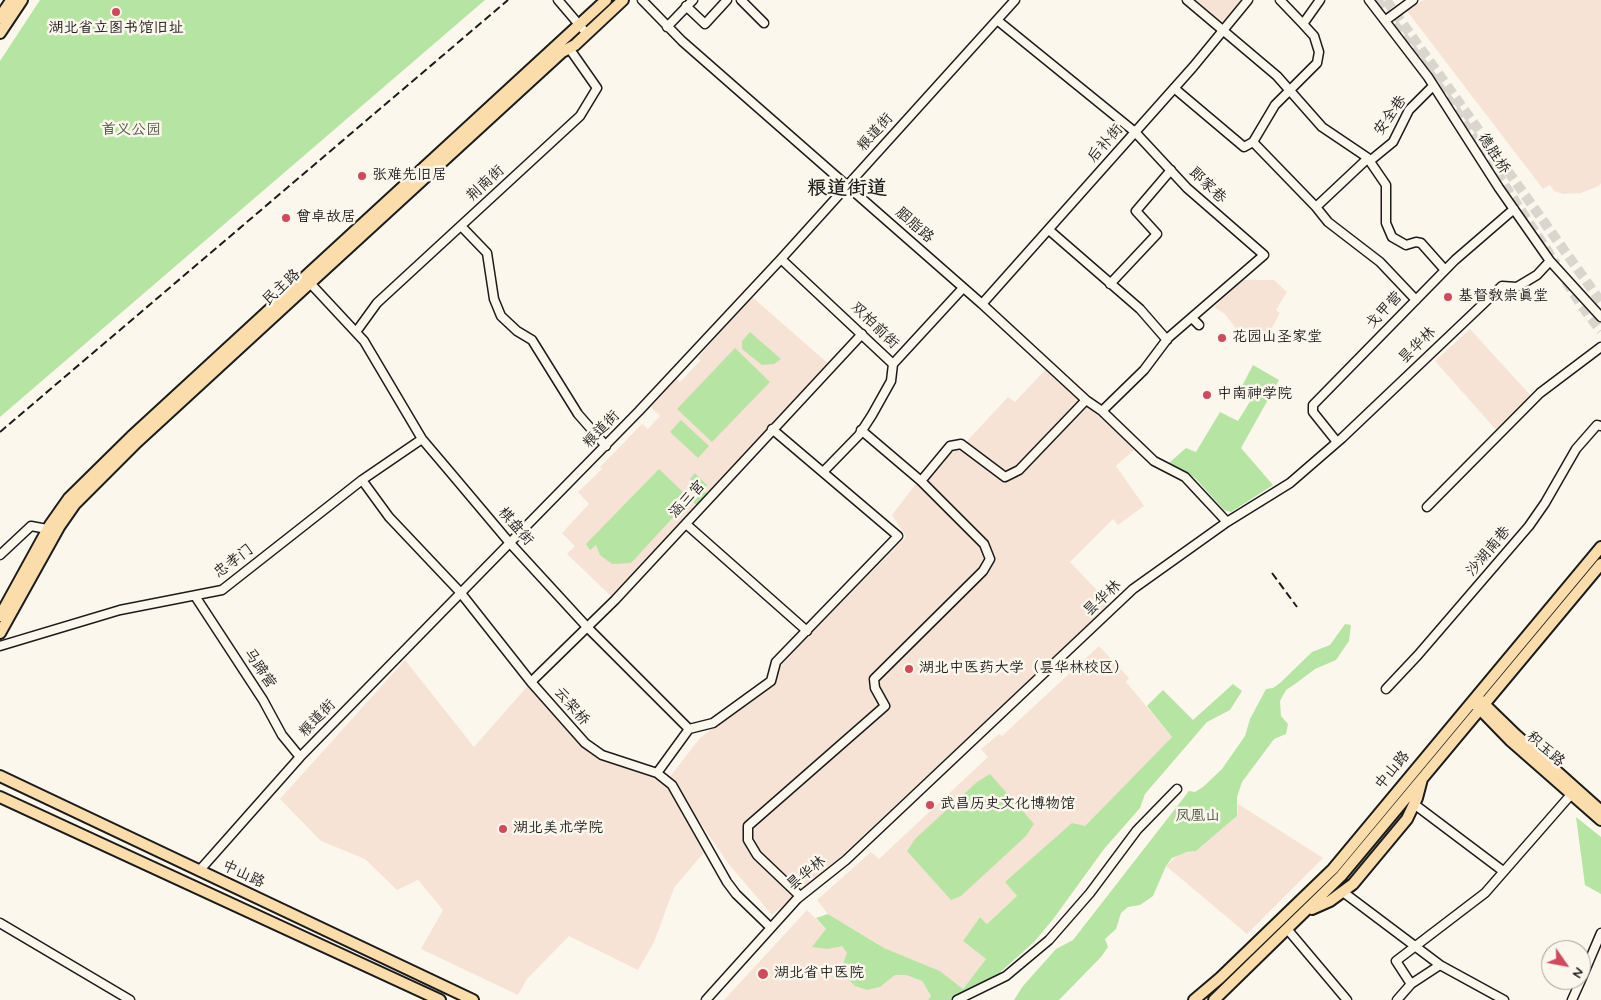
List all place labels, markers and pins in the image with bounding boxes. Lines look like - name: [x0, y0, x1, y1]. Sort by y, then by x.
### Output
- marker: 湖北省立图书馆旧址: [110, 6, 122, 18]
- place label: 湖北省立图书馆旧址: [49, 20, 183, 38]
- place label: 张难先旧居: [372, 167, 447, 185]
- marker: 张难先旧居: [356, 170, 368, 182]
- place label: 曾卓故居: [296, 209, 356, 227]
- marker: 曾卓故居: [280, 212, 292, 224]
- place label: 基督教崇真堂: [1458, 288, 1548, 306]
- marker: 基督教崇真堂: [1442, 291, 1454, 303]
- place label: 花园山圣家堂: [1232, 329, 1322, 347]
- marker: 花园山圣家堂: [1216, 332, 1228, 344]
- place label: 中南神学院: [1217, 386, 1292, 404]
- marker: 中南神学院: [1201, 389, 1213, 401]
- place label: 湖北中医药大学（昙华林校区）: [919, 660, 1129, 678]
- marker: 湖北中医药大学（昙华林校区）: [903, 663, 915, 675]
- place label: 武昌历史文化博物馆: [940, 796, 1075, 814]
- marker: 武昌历史文化博物馆: [924, 799, 936, 811]
- place label: 湖北美术学院: [513, 820, 603, 838]
- marker: 湖北美术学院: [497, 823, 509, 835]
- place label: 湖北省中医院: [774, 965, 864, 983]
- marker: 湖北省中医院: [756, 967, 770, 981]

